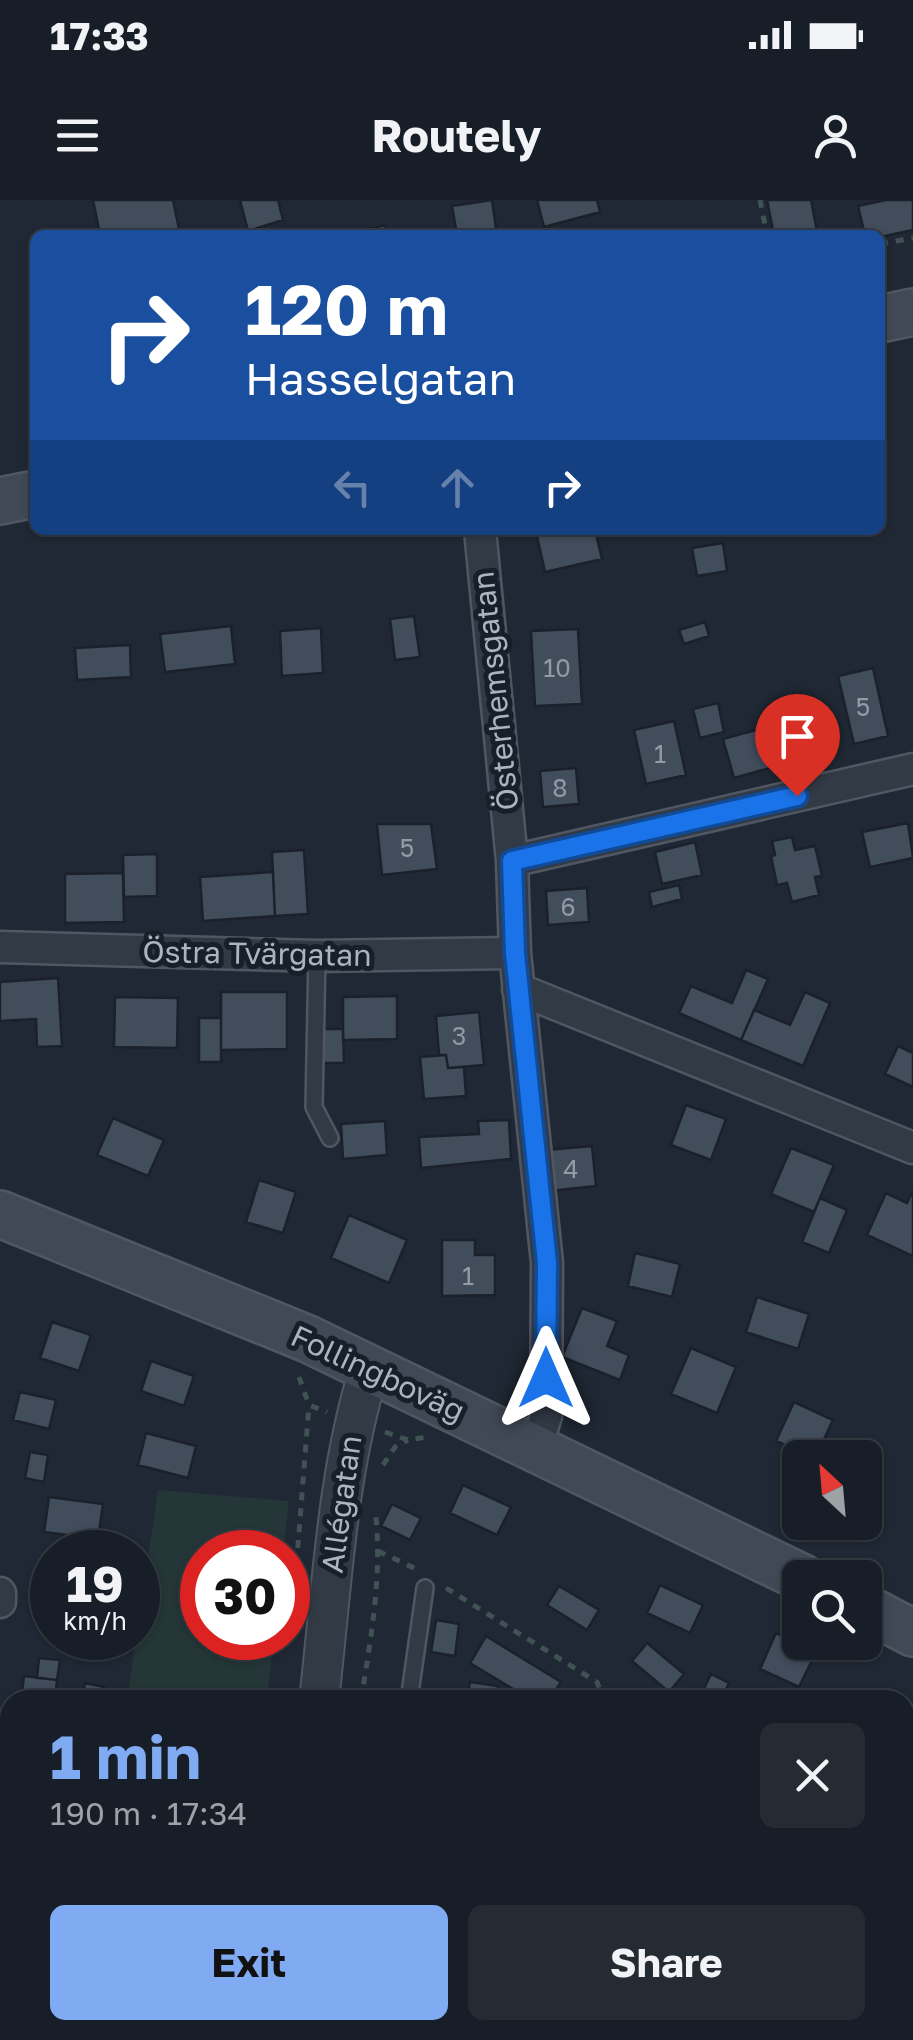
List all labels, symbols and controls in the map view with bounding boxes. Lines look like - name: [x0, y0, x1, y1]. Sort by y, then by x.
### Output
- text: 17:33: [50, 13, 149, 58]
- icon: menu: [50, 108, 105, 163]
- text: Routely: [371, 108, 542, 162]
- icon: person: [808, 108, 863, 163]
- text: 120 m: [245, 266, 448, 350]
- icon: right: [80, 270, 210, 400]
- text: Hasselgatan: [245, 351, 516, 405]
- icon: left: [325, 460, 380, 515]
- icon: ahead: [430, 460, 485, 515]
- icon: right: [535, 460, 590, 515]
- street label: Österhemsgatan: [465, 570, 525, 812]
- house number: 10: [543, 652, 571, 683]
- house number: 5: [856, 691, 870, 722]
- pin: [755, 694, 840, 797]
- icon: arrive: [770, 709, 825, 764]
- house number: 1: [654, 738, 666, 769]
- house number: 8: [552, 772, 568, 803]
- house number: 5: [400, 832, 414, 863]
- house number: 6: [560, 891, 576, 922]
- street label: Östra Tvärgatan: [142, 933, 372, 973]
- house number: 3: [452, 1020, 466, 1051]
- house number: 4: [563, 1153, 579, 1184]
- house number: 1: [462, 1260, 474, 1291]
- street label: Follingboväg: [286, 1317, 470, 1429]
- position arrow: [494, 1326, 598, 1430]
- street label: Allégatan: [314, 1433, 368, 1575]
- north arrow: [782, 1440, 882, 1540]
- map controls: [782, 1440, 882, 1660]
- speed limit sign: 30: [180, 1530, 310, 1660]
- text: 19: [66, 1553, 124, 1613]
- button: search: [782, 1560, 882, 1660]
- text: km/h: [63, 1605, 127, 1636]
- text: 1 min: [50, 1720, 201, 1792]
- button: close: [760, 1723, 865, 1828]
- text: 190 m · 17:34: [50, 1794, 247, 1832]
- button: Exit: [50, 1905, 448, 2020]
- button: Share: [468, 1905, 865, 2020]

